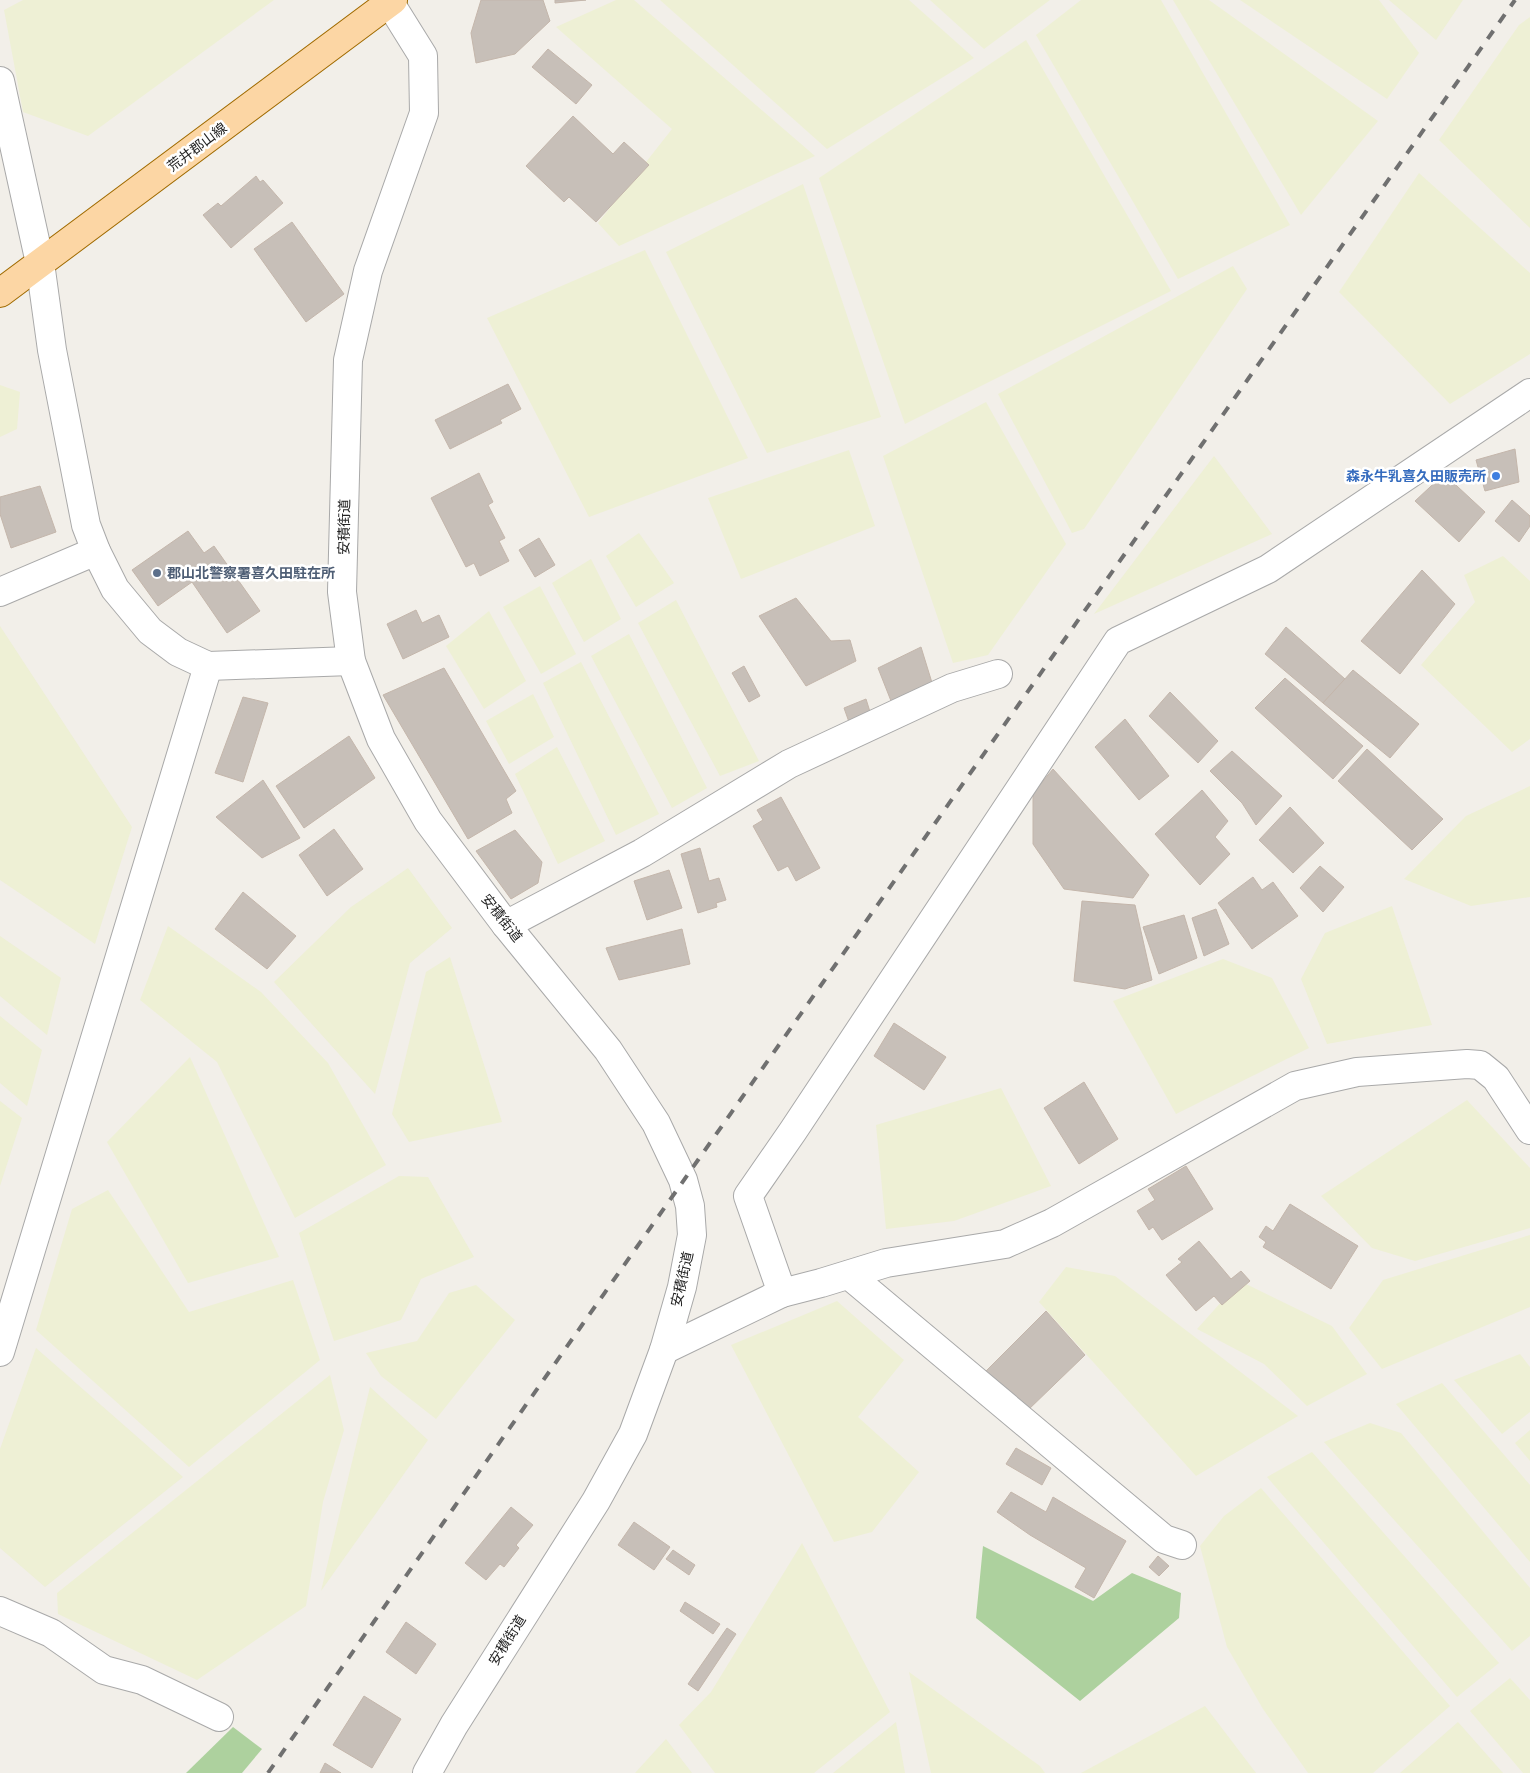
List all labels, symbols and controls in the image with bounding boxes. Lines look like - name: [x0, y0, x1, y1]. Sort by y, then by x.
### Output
- street label: 荒井郡山線: [164, 119, 230, 174]
- place label: 森永牛乳喜久田販売所: [1346, 467, 1486, 484]
- marker: 森永牛乳喜久田販売所: [1490, 470, 1502, 482]
- street label: 安積街道: [335, 499, 352, 555]
- place label: 郡山北警察署喜久田駐在所: [167, 564, 335, 581]
- marker: 郡山北警察署喜久田駐在所: [151, 567, 163, 579]
- street label: 安積街道: [478, 890, 526, 945]
- street label: 安積街道: [667, 1250, 696, 1308]
- street label: 安積街道: [485, 1611, 529, 1668]

